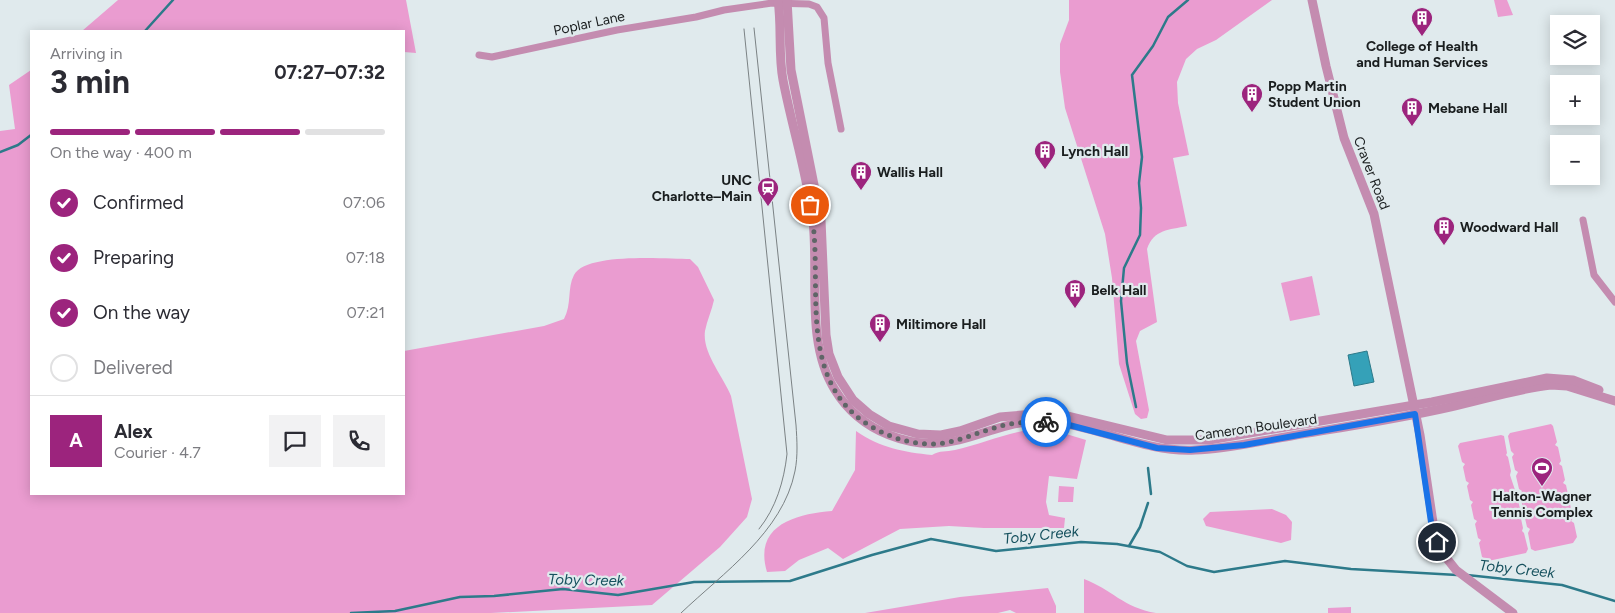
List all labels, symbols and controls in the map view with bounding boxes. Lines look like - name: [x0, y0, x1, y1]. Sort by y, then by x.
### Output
- building icon: College of Health and Human Services: [1410, 6, 1434, 37]
- street label: Poplar Lane: [552, 8, 627, 39]
- map controls: [1550, 15, 1600, 185]
- button: layers: [1550, 15, 1600, 65]
- place label: College of Health and Human Services: [1356, 38, 1488, 71]
- text: Arriving in: [50, 44, 122, 63]
- text: 07:27–07:32: [274, 61, 385, 84]
- text: 3 min: [50, 63, 130, 101]
- button: +: [1550, 75, 1600, 125]
- place label: Popp Martin Student Union: [1268, 78, 1361, 111]
- building icon: Popp Martin Student Union: [1240, 82, 1264, 113]
- building icon: Mebane Hall: [1400, 96, 1424, 127]
- place label: Mebane Hall: [1428, 100, 1507, 117]
- street label: Craver Road: [1350, 134, 1393, 212]
- button: −: [1550, 135, 1600, 185]
- building icon: Lynch Hall: [1033, 139, 1057, 170]
- text: On the way · 400 m: [50, 143, 192, 162]
- place label: Lynch Hall: [1061, 143, 1128, 160]
- building icon: Wallis Hall: [849, 160, 873, 191]
- place label: Wallis Hall: [877, 164, 943, 181]
- place label: UNC Charlotte–Main: [652, 172, 752, 205]
- station icon: UNC Charlotte–Main: [756, 176, 780, 207]
- pin: [789, 184, 831, 226]
- icon: check: [50, 189, 78, 217]
- text: Confirmed: [93, 191, 184, 214]
- icon: bag: [796, 191, 824, 219]
- text: 07:06: [343, 193, 385, 212]
- building icon: Woodward Hall: [1432, 215, 1456, 246]
- place label: Woodward Hall: [1460, 219, 1559, 236]
- icon: check: [50, 244, 78, 272]
- text: Preparing: [93, 246, 174, 269]
- text: 07:18: [346, 248, 385, 267]
- building icon: Belk Hall: [1063, 278, 1087, 309]
- place label: Belk Hall: [1091, 282, 1146, 299]
- icon: check: [50, 299, 78, 327]
- text: On the way: [93, 301, 190, 324]
- text: 07:21: [347, 303, 385, 322]
- building icon: Miltimore Hall: [868, 312, 892, 343]
- place label: Miltimore Hall: [896, 316, 986, 333]
- text: Delivered: [93, 356, 173, 379]
- courier: [1021, 397, 1071, 447]
- icon: bike: [1032, 408, 1060, 436]
- street label: Cameron Boulevard: [1194, 411, 1318, 444]
- button: chat: [269, 415, 321, 467]
- button: phone: [333, 415, 385, 467]
- text: Alex: [114, 420, 153, 443]
- text: A: [69, 429, 83, 452]
- text: Courier · 4.7: [114, 443, 201, 462]
- sports icon: Halton-Wagner Tennis Complex: [1530, 456, 1554, 487]
- place label: Halton-Wagner Tennis Complex: [1491, 488, 1593, 521]
- pin: [1416, 521, 1458, 563]
- water label: Toby Creek: [1002, 522, 1080, 548]
- icon: home: [1423, 528, 1451, 556]
- water label: Toby Creek: [1478, 556, 1556, 582]
- water label: Toby Creek: [548, 570, 625, 590]

